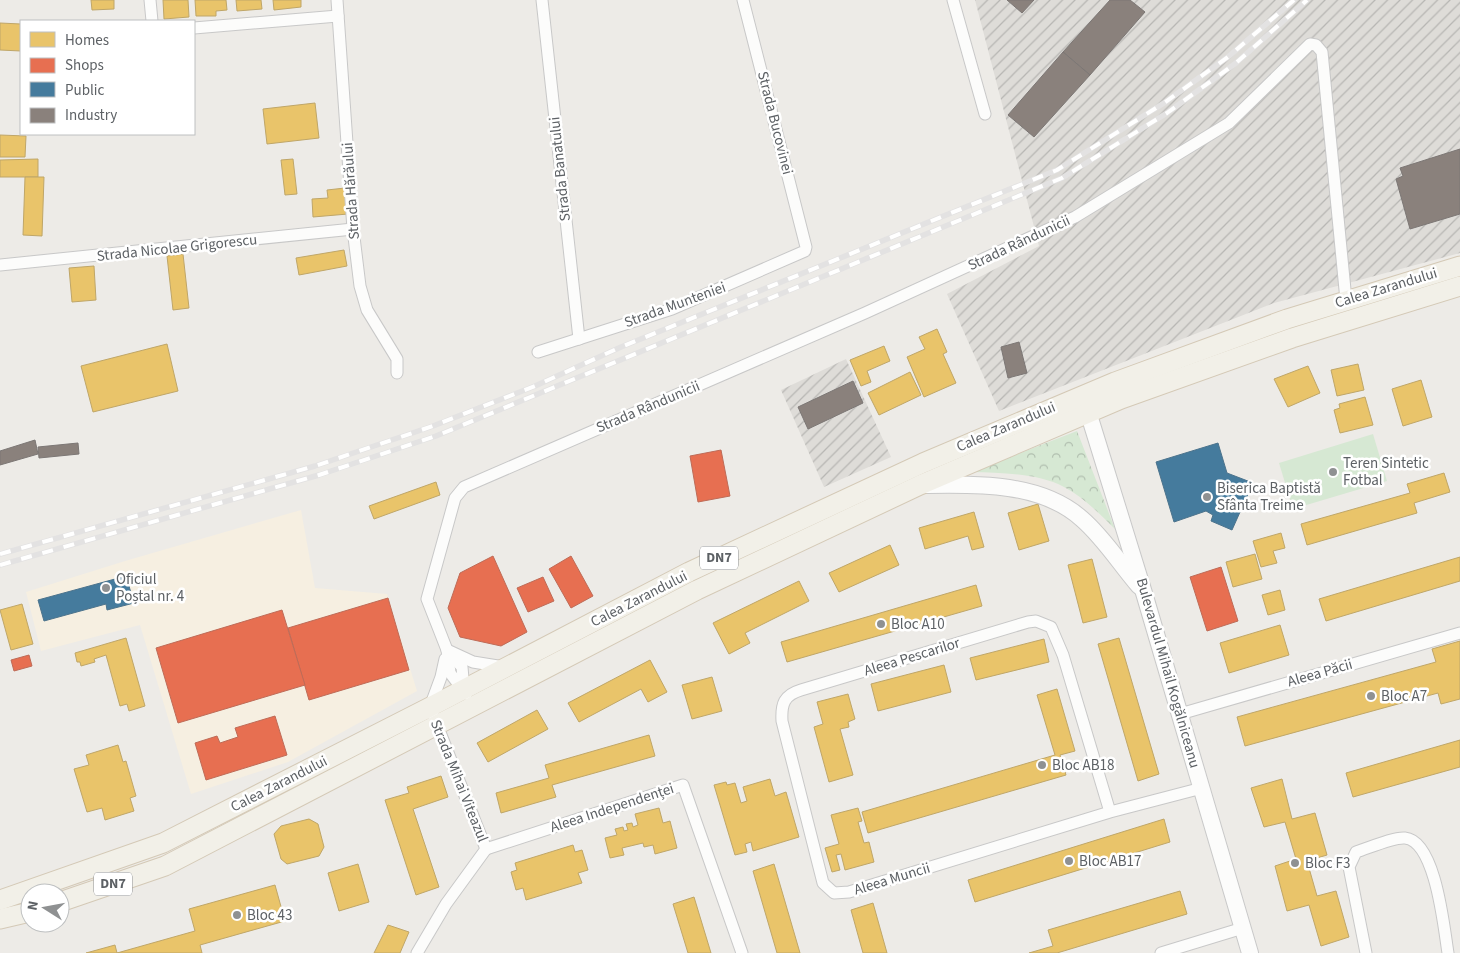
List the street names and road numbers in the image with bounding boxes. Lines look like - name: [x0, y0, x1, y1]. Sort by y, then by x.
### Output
- street label: Strada Bucovinei: [752, 69, 798, 177]
- street label: Strada Banatului: [544, 116, 576, 222]
- street label: Strada Hărăului: [337, 142, 365, 240]
- street label: Strada Rândunicii: [964, 210, 1074, 276]
- street label: Strada Nicolae Grigorescu: [96, 229, 258, 267]
- street label: Calea Zarandului: [1332, 262, 1440, 314]
- street label: Strada Munteniei: [621, 277, 729, 333]
- street label: Strada Rândunicii: [593, 376, 703, 438]
- street label: Calea Zarandului: [953, 397, 1059, 457]
- road number: DN7: [700, 546, 738, 570]
- street label: Calea Zarandului: [587, 566, 691, 632]
- street label: Bulevardul Mihail Kogălniceanu: [1131, 576, 1205, 770]
- street label: Aleea Pescarilor: [861, 632, 963, 682]
- street label: Aleea Păcii: [1285, 654, 1355, 692]
- street label: Strada Mihai Viteazul: [425, 717, 493, 846]
- street label: Calea Zarandului: [227, 751, 331, 817]
- street label: Aleea Independenței: [547, 778, 677, 838]
- street label: Aleea Muncii: [851, 857, 933, 901]
- road number: DN7: [94, 872, 132, 896]

